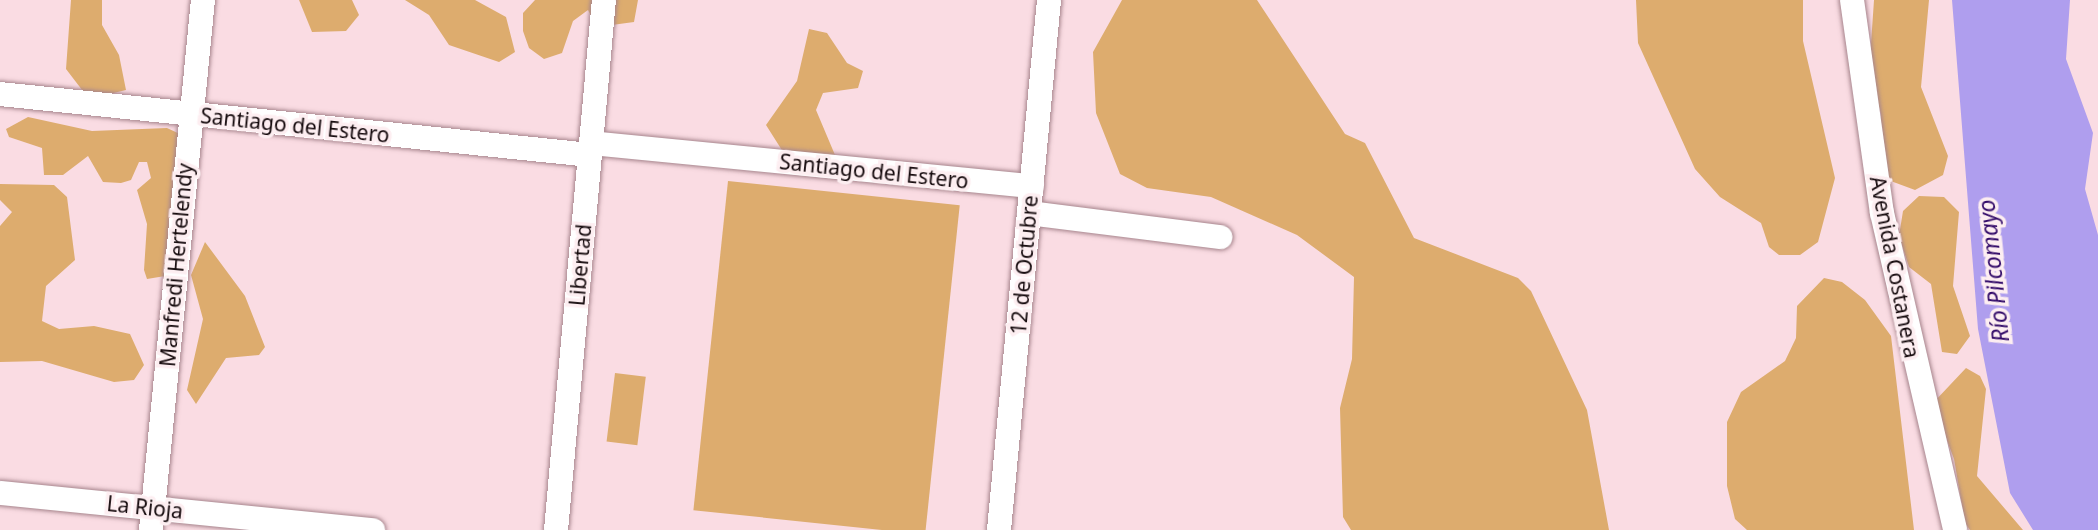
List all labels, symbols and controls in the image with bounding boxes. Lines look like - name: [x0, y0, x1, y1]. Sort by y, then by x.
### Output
- street label: Santiago del Estero: [199, 103, 391, 147]
- street label: Santiago del Estero: [778, 149, 970, 193]
- street label: Manfredi Hertelendy: [155, 162, 197, 368]
- street label: Avenida Costanera: [1865, 174, 1925, 360]
- street label: 12 de Octubre: [1005, 194, 1043, 336]
- water label: Río Pilcomayo: [1972, 198, 2014, 344]
- street label: Libertad: [564, 223, 596, 307]
- street label: La Rioja: [106, 490, 184, 524]

